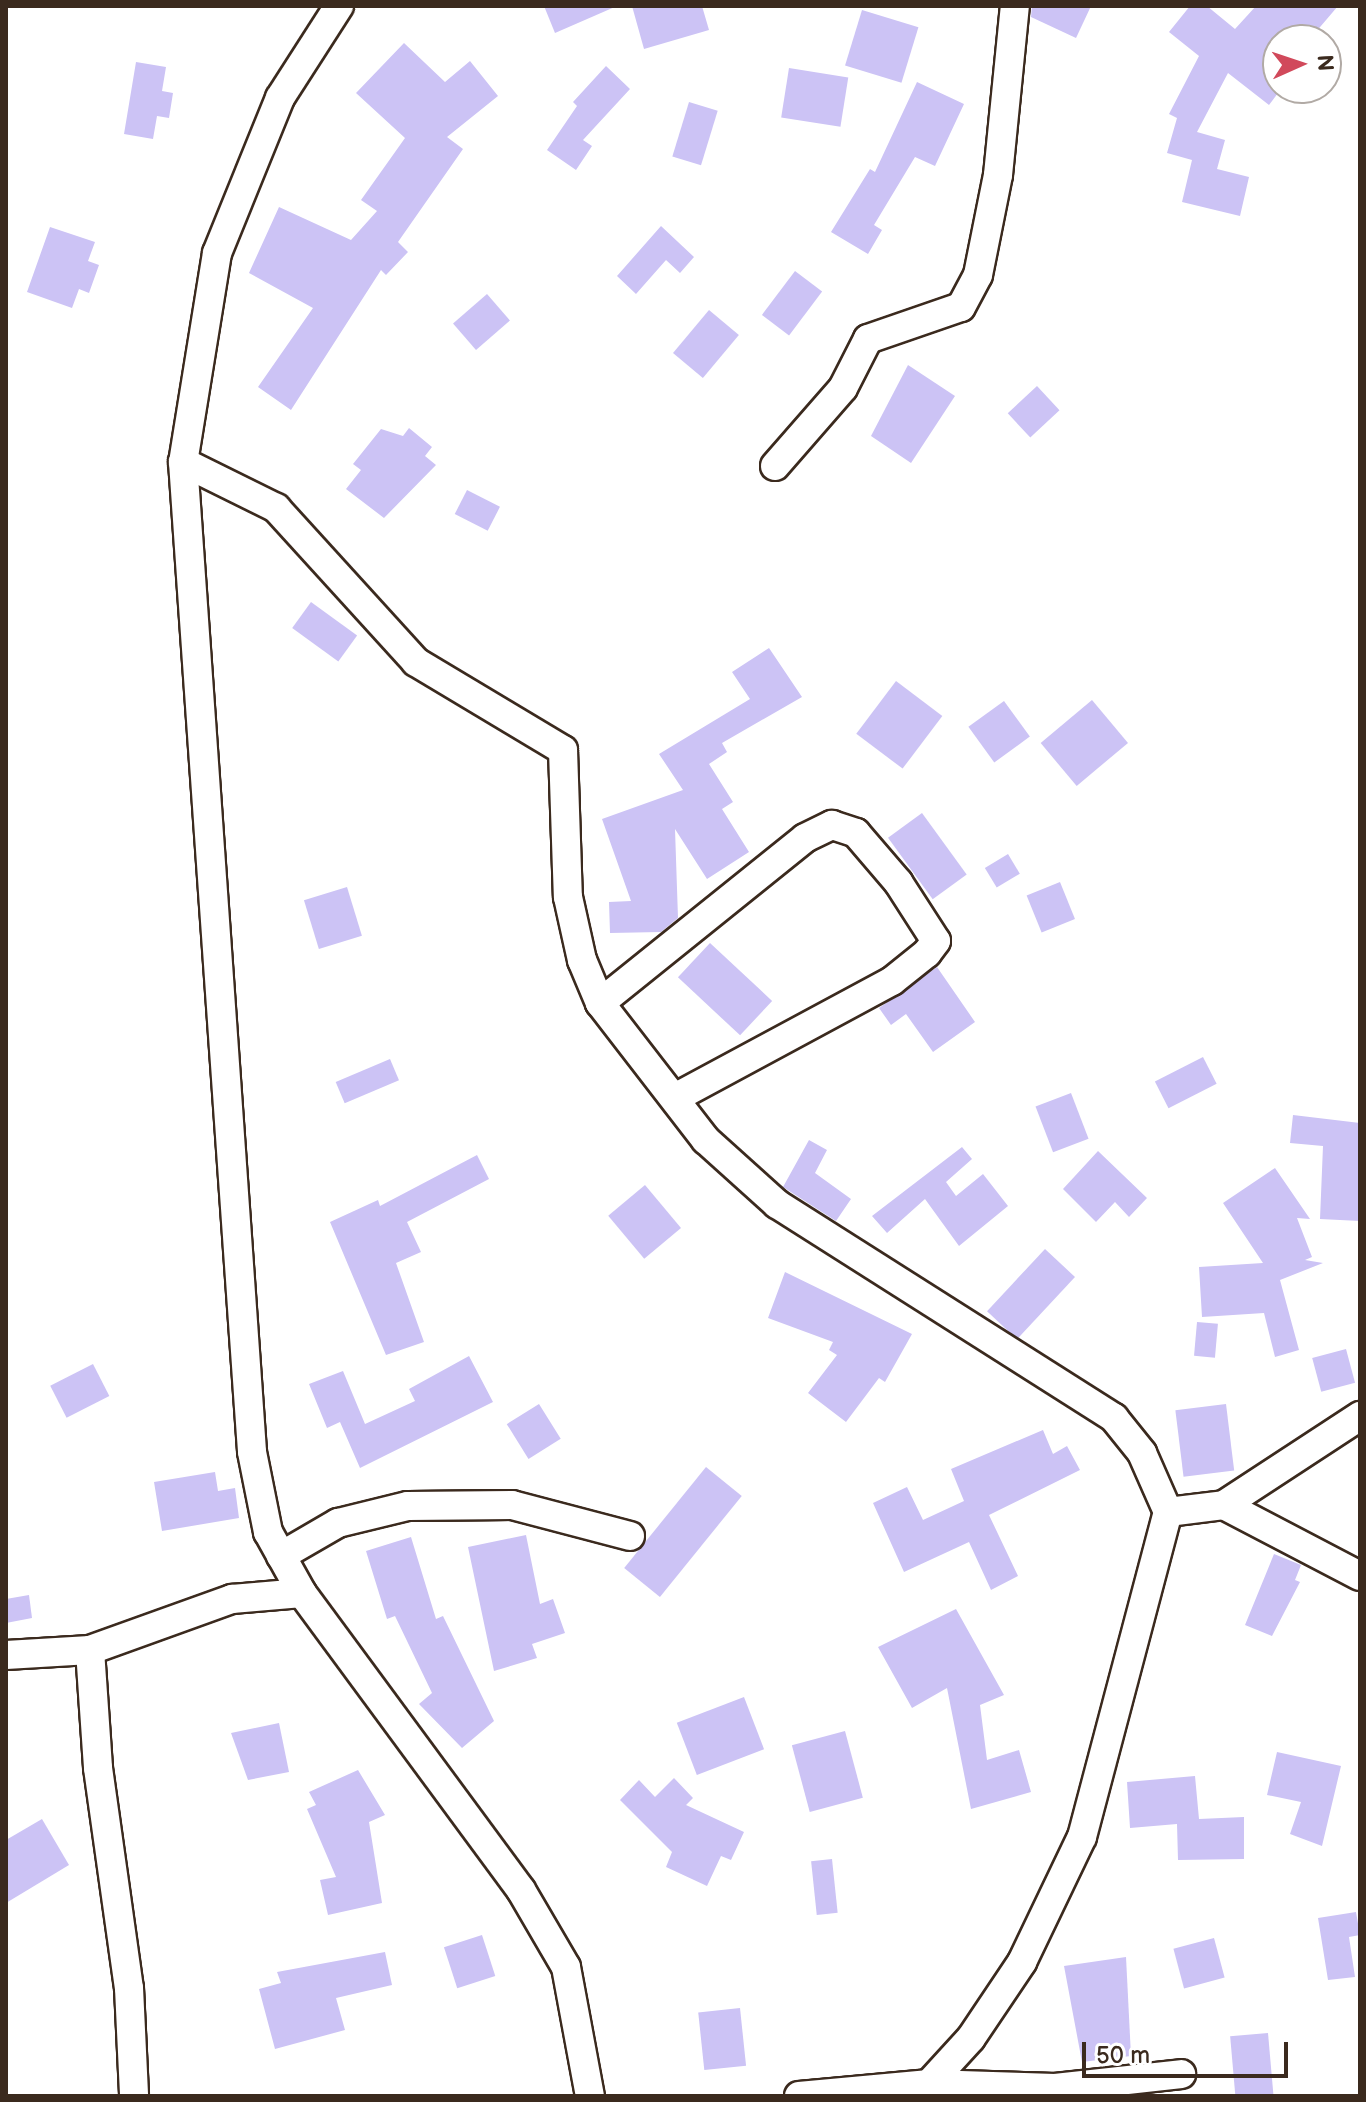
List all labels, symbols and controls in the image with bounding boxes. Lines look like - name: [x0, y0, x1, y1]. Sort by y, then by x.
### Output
- north arrow: [1262, 24, 1342, 104]
- text: N: [1311, 54, 1338, 72]
- scale bar: [1086, 2026, 1292, 2076]
- text: 50 m: [1096, 2041, 1150, 2070]

